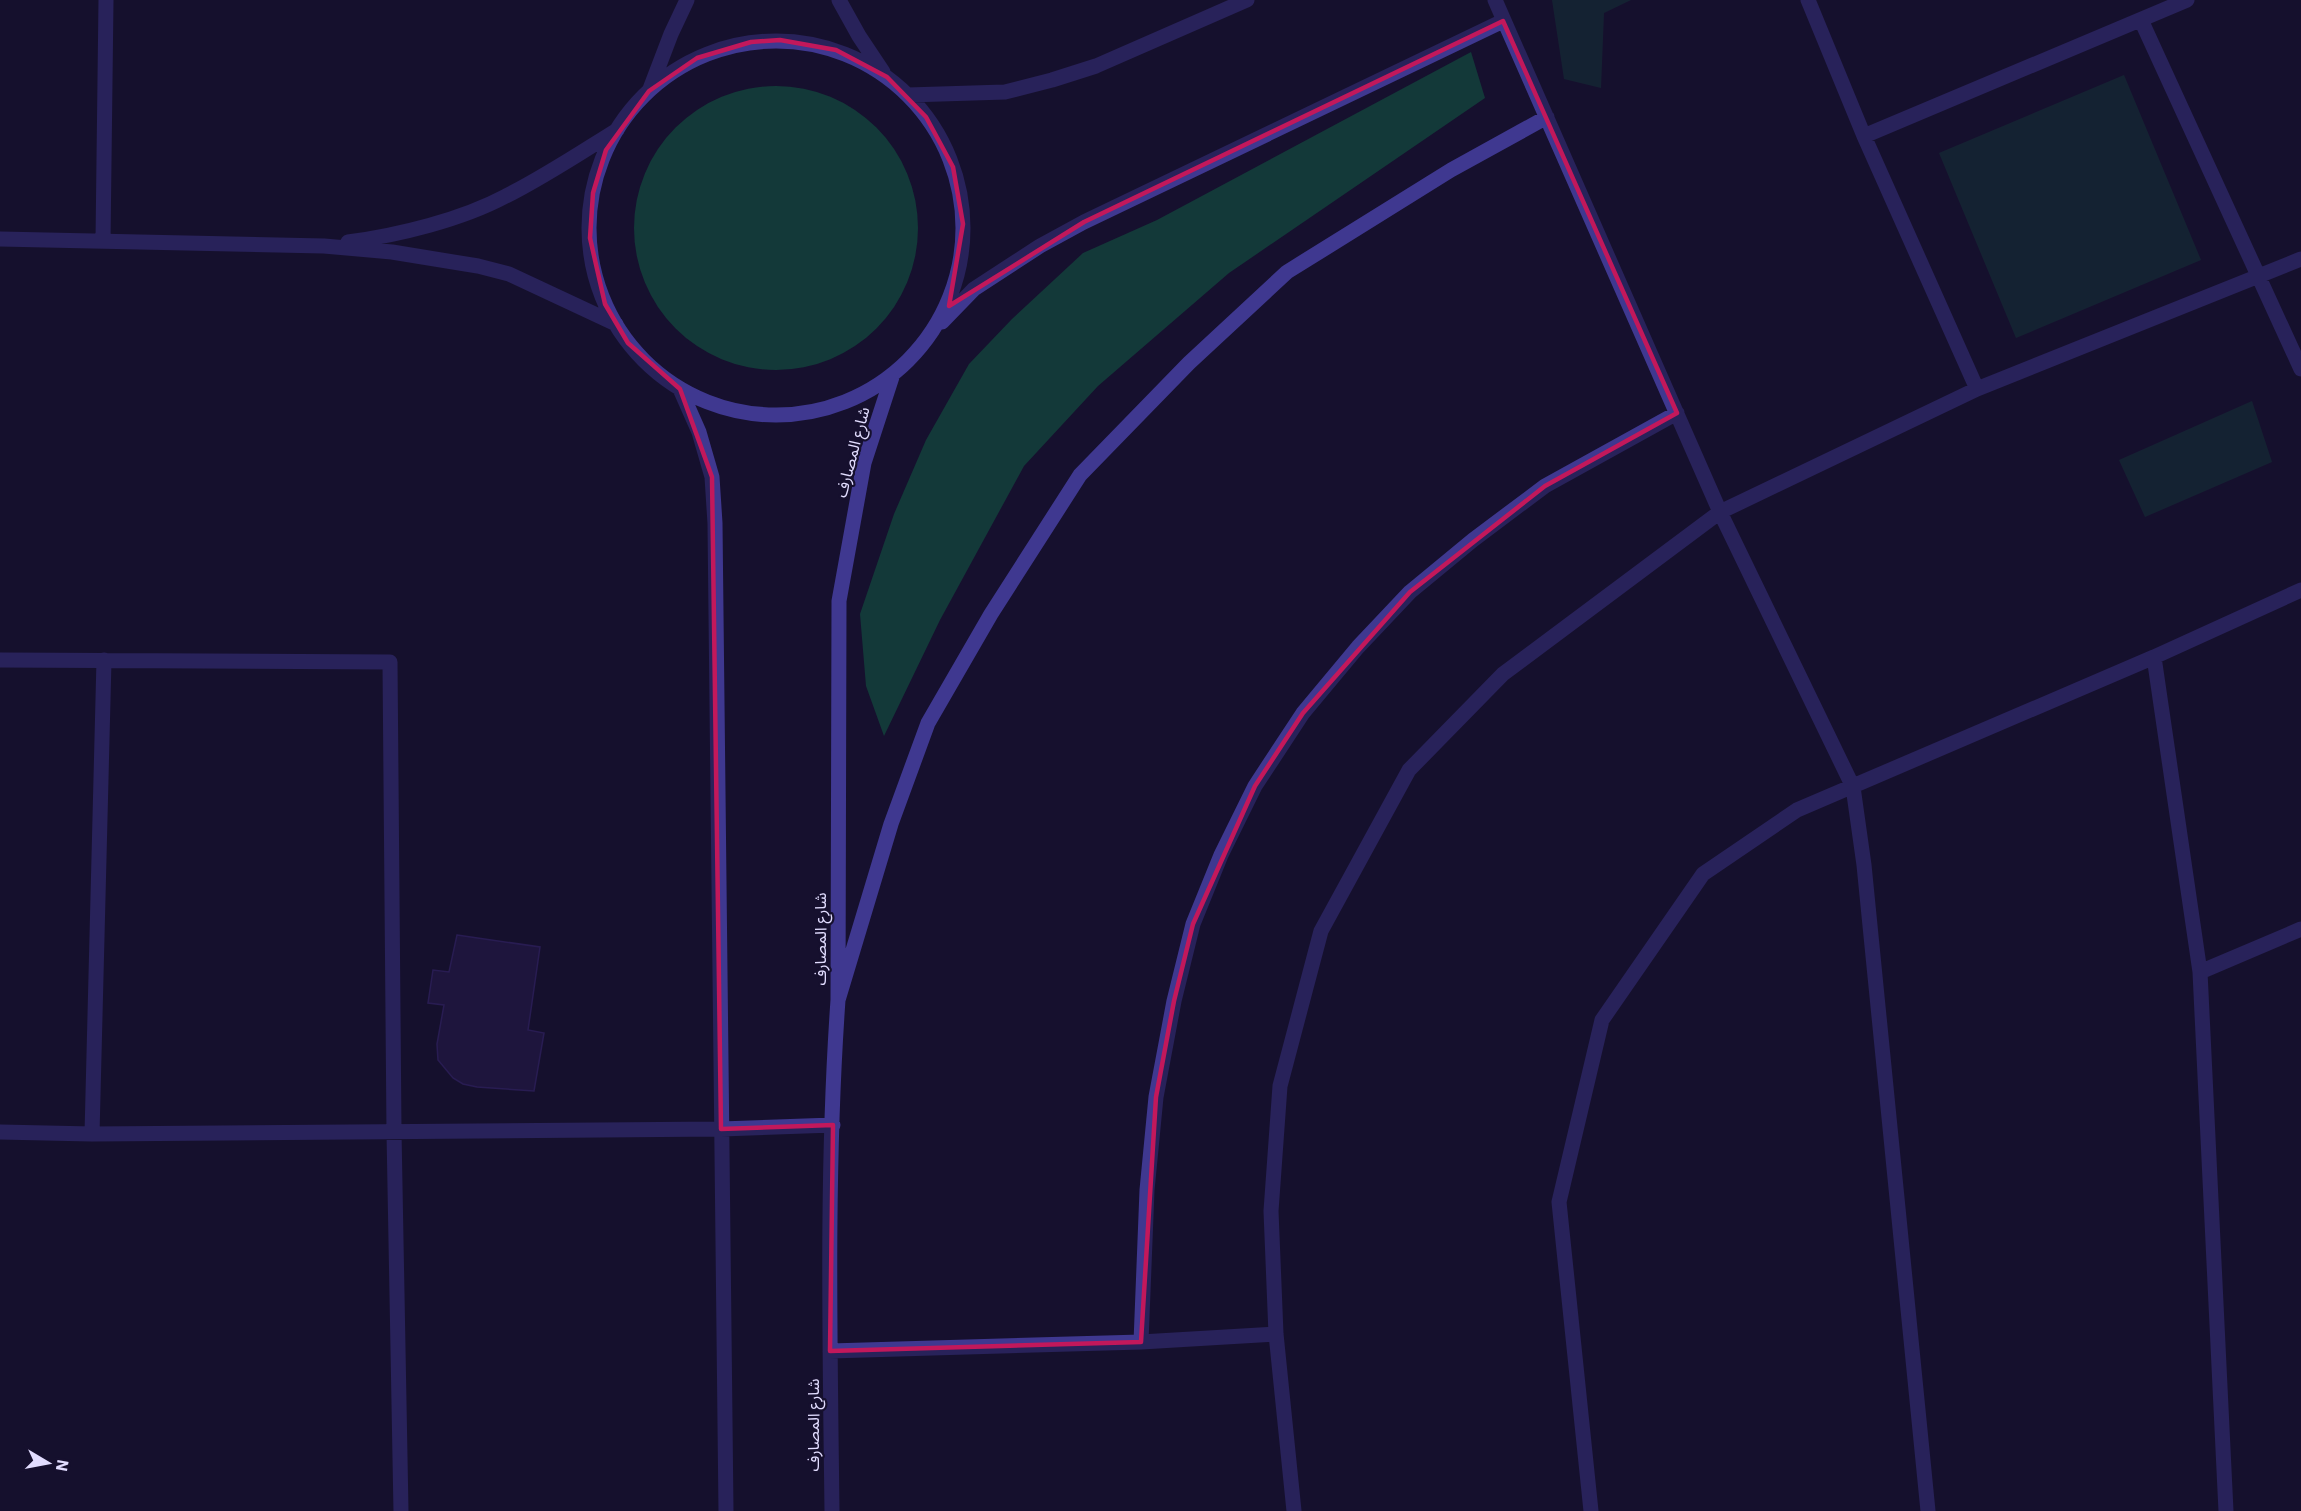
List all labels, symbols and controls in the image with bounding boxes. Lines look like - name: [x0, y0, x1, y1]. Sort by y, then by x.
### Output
- street label: شارع المصارف: [830, 404, 877, 500]
- street label: شارع المصارف: [810, 892, 833, 986]
- street label: شارع المصارف: [803, 1378, 826, 1472]
- north arrow: [18, 1433, 78, 1493]
- text: N: [52, 1458, 74, 1473]

